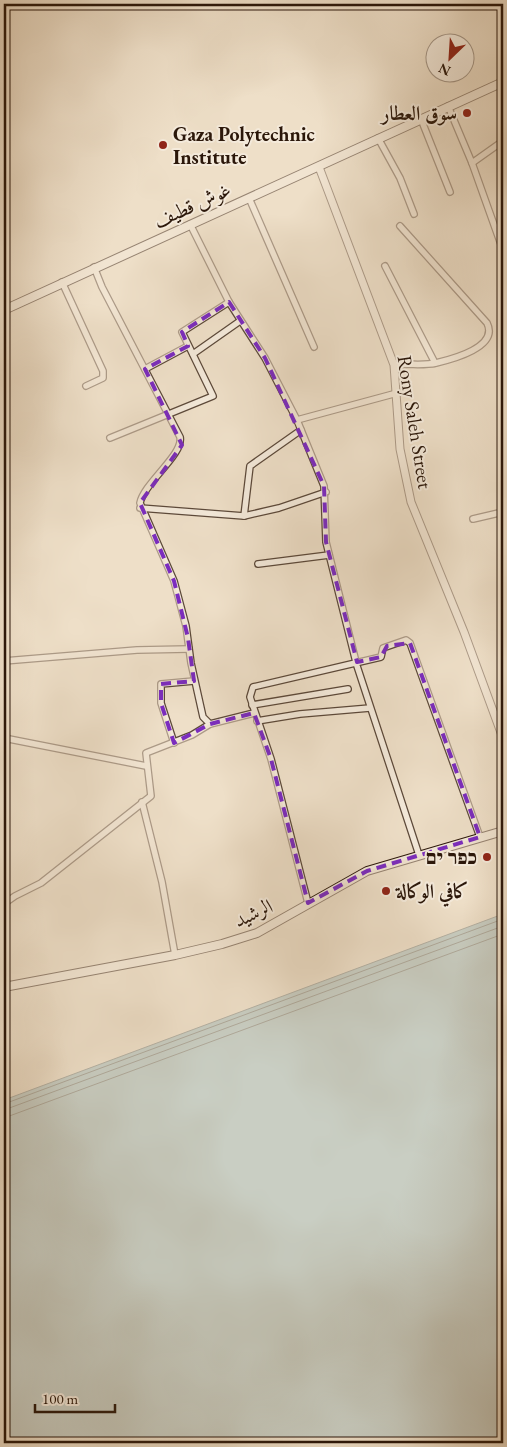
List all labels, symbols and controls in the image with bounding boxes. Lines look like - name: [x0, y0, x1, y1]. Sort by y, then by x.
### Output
- north arrow: [424, 32, 474, 82]
- text: N: [435, 59, 453, 80]
- place label: سوق العطار: [380, 100, 457, 126]
- marker: سوق العطار: [461, 107, 473, 119]
- place label: Gaza Polytechnic Institute: [173, 121, 315, 170]
- marker: Gaza Polytechnic Institute: [157, 139, 169, 151]
- street label: غوش قطيف: [149, 176, 235, 234]
- street label: Rony Saleh Street: [392, 353, 438, 491]
- place label: כפר ים: [426, 844, 477, 870]
- marker: כפר ים: [481, 851, 493, 863]
- place label: كافي الوكالة: [394, 878, 469, 907]
- marker: كافي الوكالة: [380, 885, 392, 897]
- street label: الرشيد: [229, 893, 277, 933]
- scale bar: [35, 1382, 115, 1414]
- text: 100 m: [42, 1389, 79, 1408]

